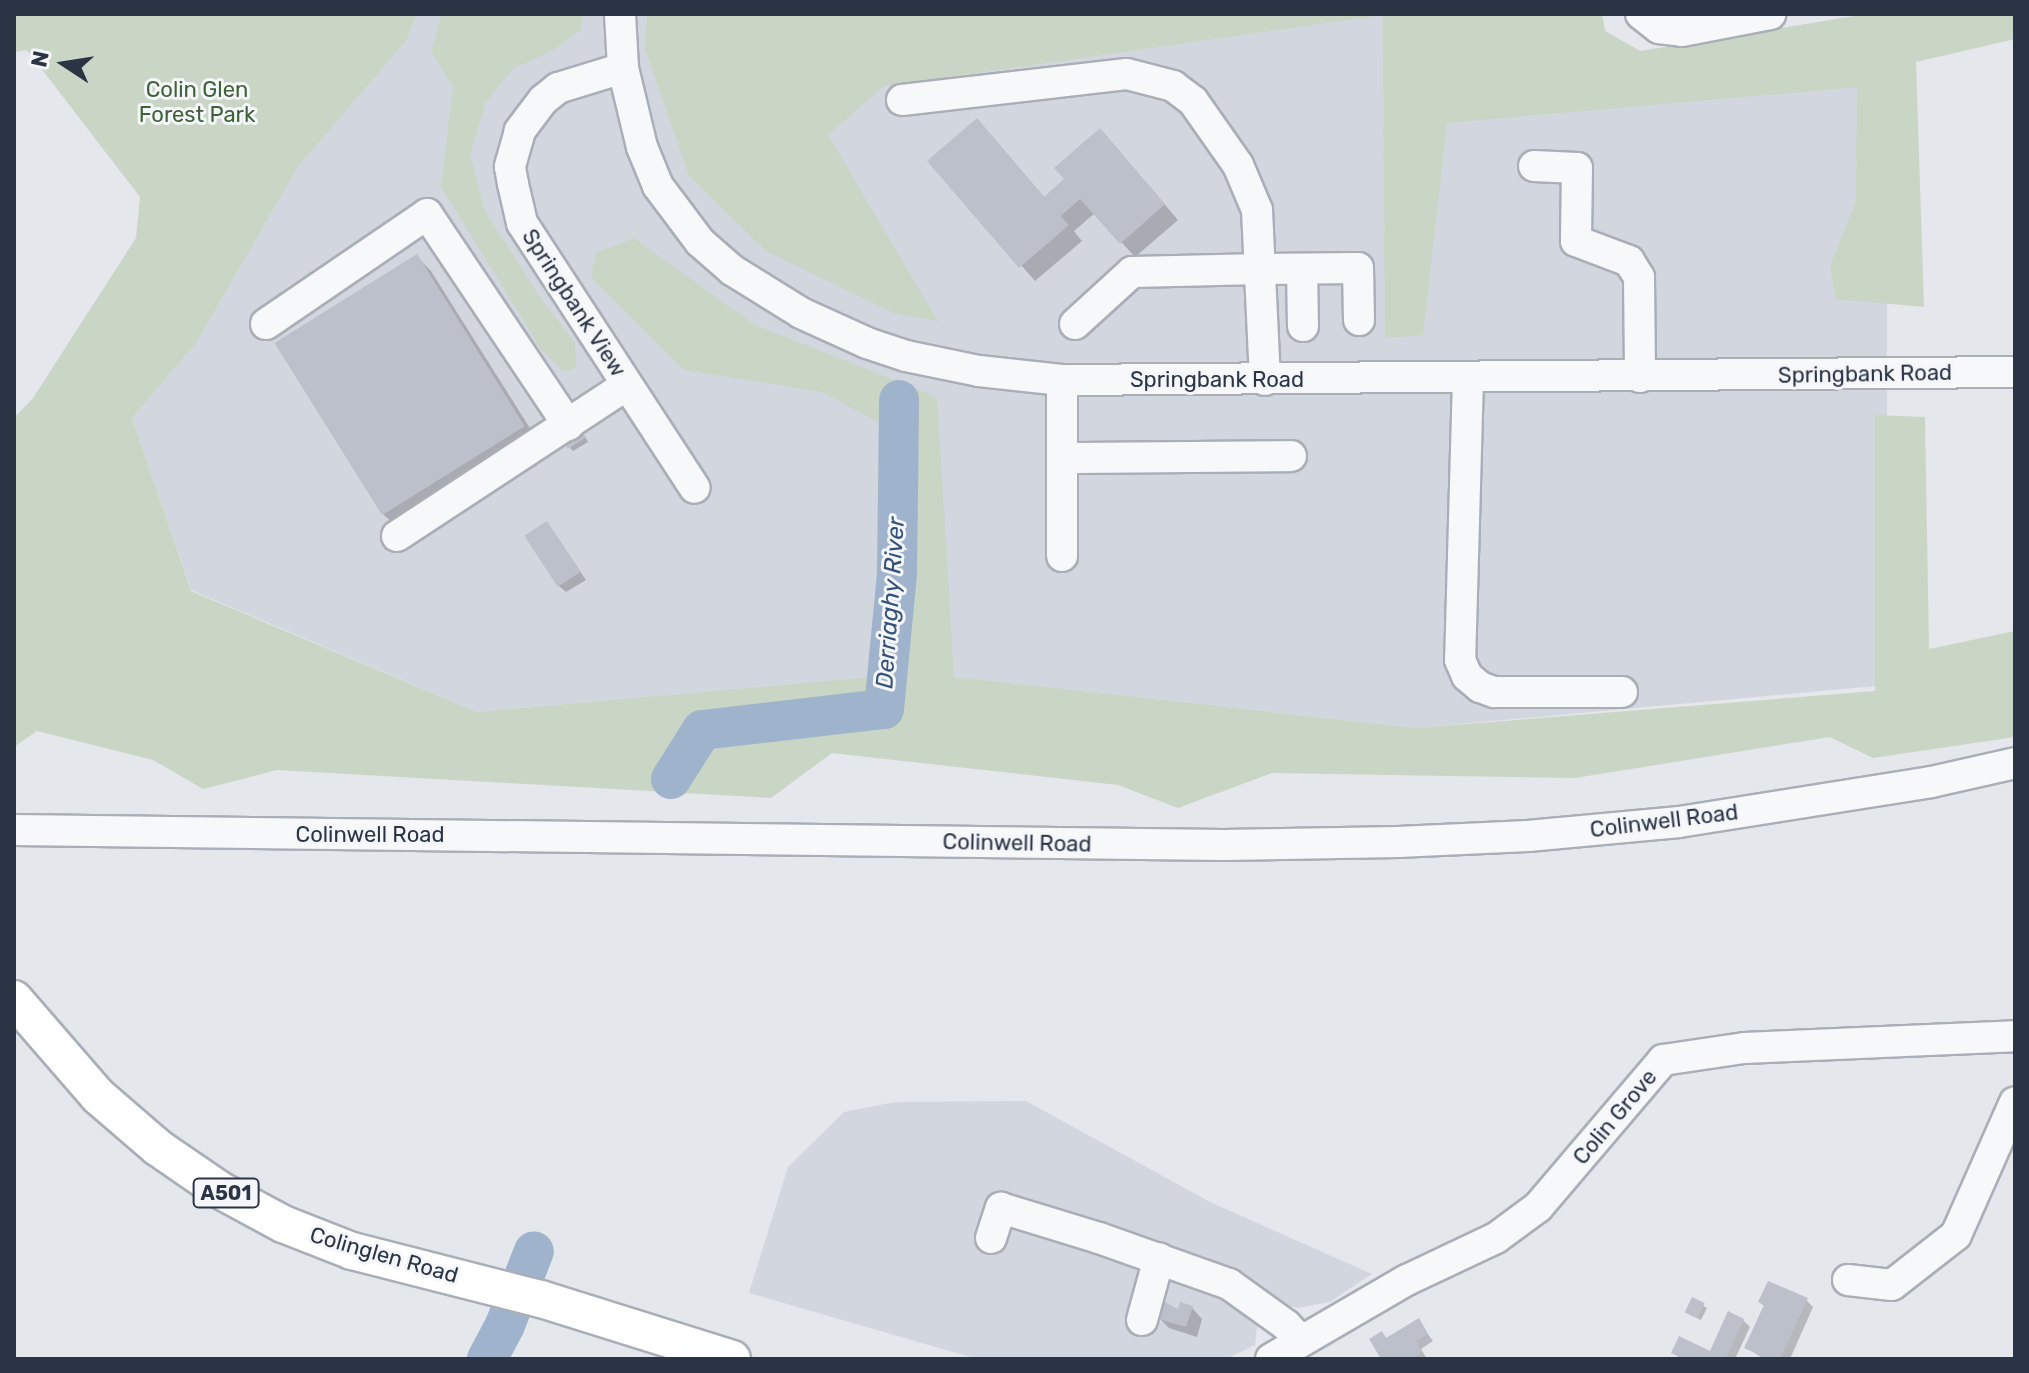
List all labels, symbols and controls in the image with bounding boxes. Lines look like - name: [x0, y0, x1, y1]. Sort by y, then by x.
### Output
- north arrow: [24, 24, 104, 104]
- text: N: [25, 48, 55, 69]
- park label: Colin Glen Forest Park: [139, 76, 255, 128]
- street label: Springbank View: [516, 224, 632, 382]
- street label: Springbank Road: [1778, 359, 1952, 389]
- street label: Springbank Road: [1130, 367, 1304, 393]
- water label: Derriaghy River: [871, 516, 911, 690]
- street label: Colinwell Road: [1588, 799, 1740, 843]
- street label: Colinwell Road: [295, 822, 445, 848]
- street label: Colinwell Road: [942, 829, 1092, 857]
- street label: Colin Grove: [1568, 1064, 1662, 1170]
- road number: A501: [192, 1177, 260, 1209]
- street label: Colinglen Road: [307, 1221, 461, 1289]

